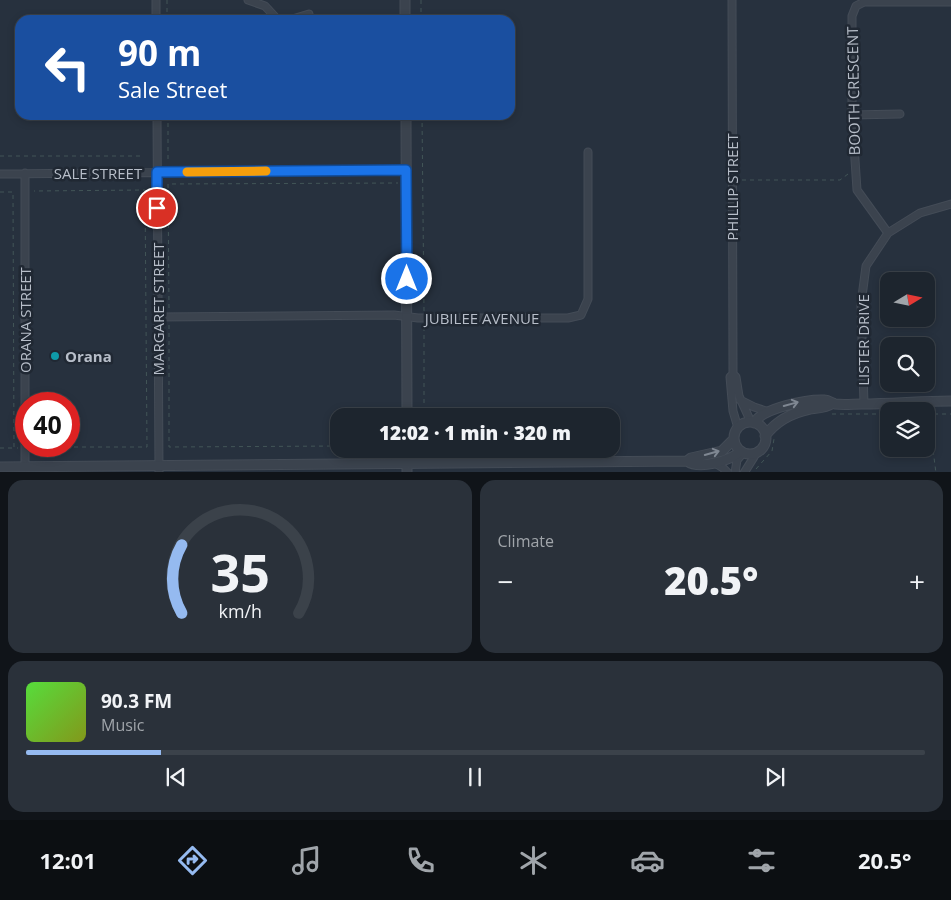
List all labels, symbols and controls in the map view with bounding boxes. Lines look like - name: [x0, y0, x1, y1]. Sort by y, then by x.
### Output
- street label: BOOTH CRESCENT: [842, 26, 864, 156]
- text: 90 m: [118, 29, 201, 76]
- icon: left: [35, 35, 100, 100]
- text: Sale Street: [118, 74, 227, 104]
- street label: PHILLIP STREET: [722, 132, 742, 241]
- street label: SALE STREET: [54, 163, 143, 183]
- pin: [136, 187, 178, 229]
- icon: arrive: [143, 194, 171, 222]
- street label: MARGARET STREET: [148, 242, 168, 376]
- position arrow: [380, 252, 432, 304]
- street label: ORANA STREET: [15, 266, 35, 373]
- north arrow: [880, 272, 935, 328]
- map controls: [880, 272, 935, 457]
- street label: LISTER DRIVE: [853, 294, 873, 386]
- street label: JUBILEE AVENUE: [423, 308, 539, 328]
- button: search: [880, 337, 935, 392]
- place label: Orana: [65, 346, 112, 366]
- marker: Orana: [49, 350, 61, 362]
- speed limit sign: 40: [15, 392, 80, 457]
- one-way arrow: [783, 399, 799, 409]
- button: layers: [880, 402, 935, 457]
- text: 12:02 · 1 min · 320 m: [379, 420, 571, 446]
- one-way arrow: [704, 448, 720, 458]
- text: Climate: [498, 530, 554, 552]
- text: 35: [210, 536, 269, 607]
- text: 20.5°: [664, 554, 758, 606]
- text: −: [498, 562, 514, 600]
- text: +: [909, 562, 925, 600]
- text: km/h: [218, 599, 261, 623]
- text: 90.3 FM: [101, 688, 172, 714]
- text: Music: [101, 714, 145, 736]
- icon: previous: [162, 763, 190, 791]
- icon: pause: [461, 763, 489, 791]
- icon: next: [761, 763, 789, 791]
- icon: directions: [175, 843, 210, 878]
- icon: music: [289, 843, 324, 878]
- icon: phone: [403, 843, 438, 878]
- icon: climate: [516, 843, 551, 878]
- icon: car: [630, 843, 665, 878]
- icon: filters: [744, 843, 779, 878]
- text: 12:01: [39, 845, 96, 875]
- text: 20.5°: [858, 845, 911, 875]

